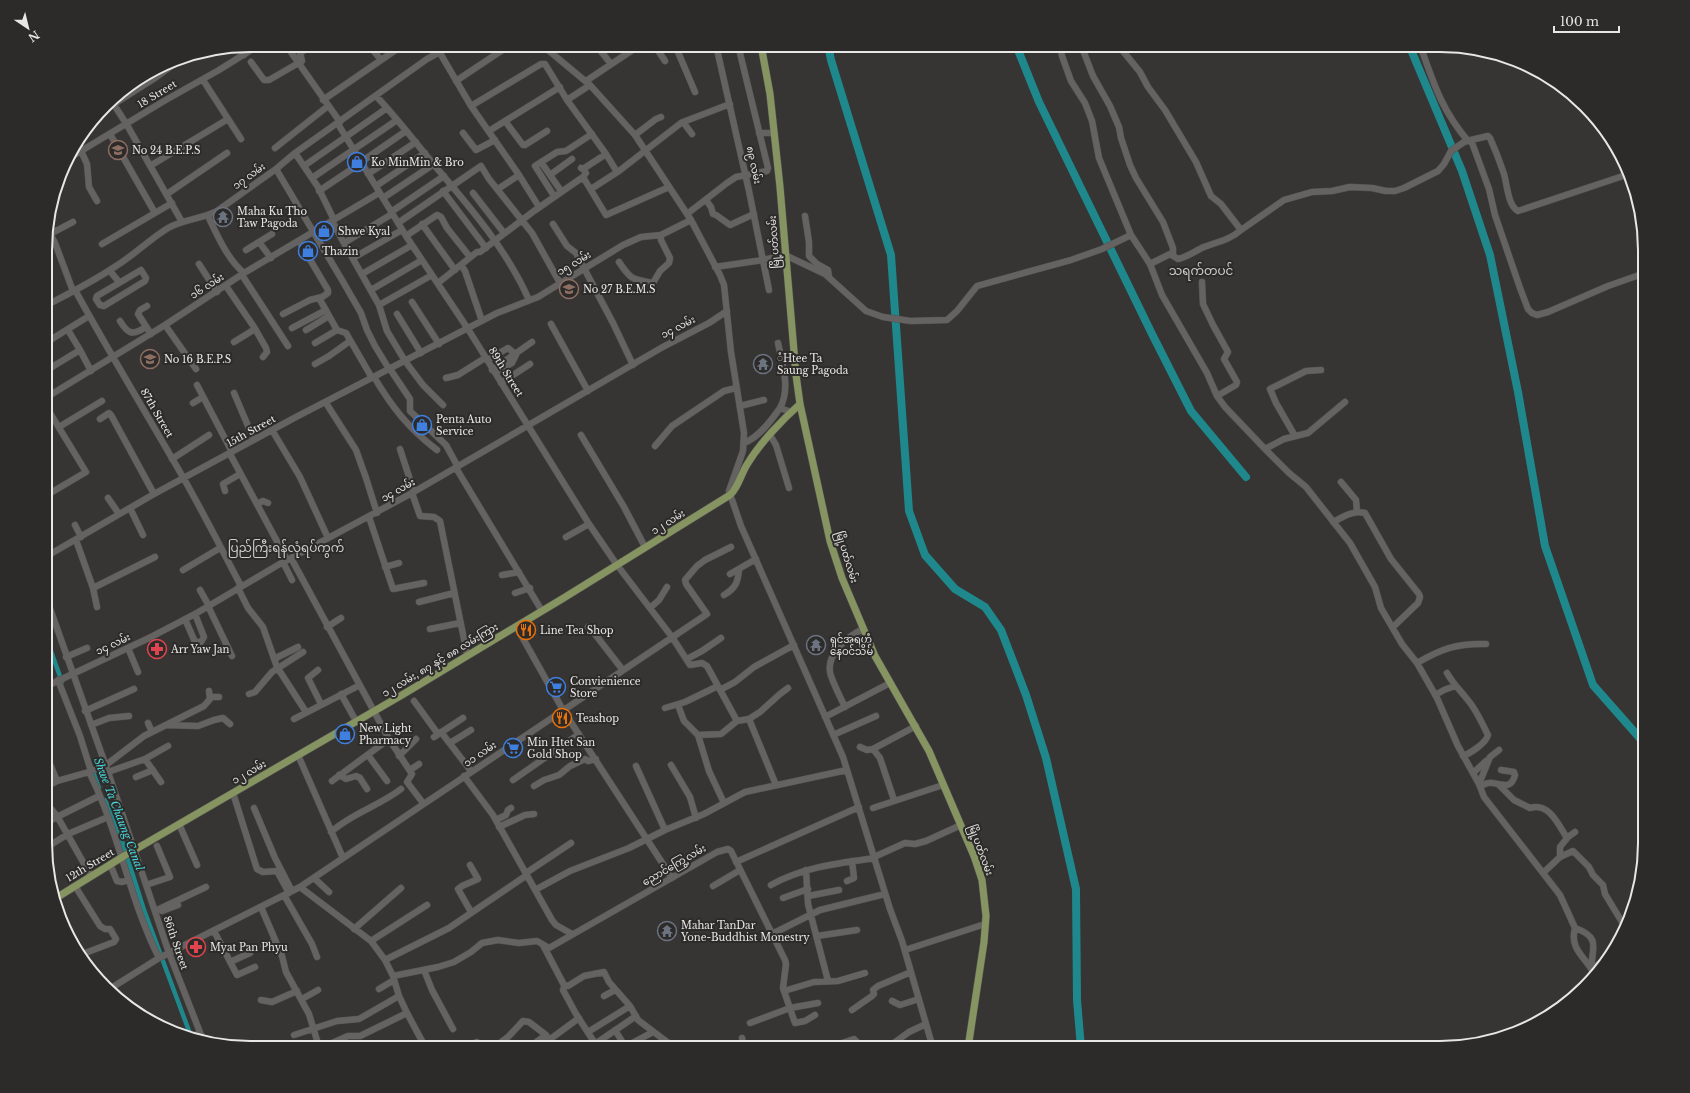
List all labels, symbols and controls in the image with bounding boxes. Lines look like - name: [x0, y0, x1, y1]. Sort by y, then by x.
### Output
- north arrow: [8, 8, 48, 48]
- scale bar: [1554, 8, 1619, 34]
- text: 100 m: [1560, 14, 1599, 29]
- text: N: [25, 27, 42, 45]
- street label: 18 Street: [135, 77, 179, 111]
- school or university icon: No 24 B.E.P.S: [107, 139, 129, 161]
- place label: No 24 B.E.P.S: [132, 144, 200, 157]
- street label: ၈၉ လမ်း: [742, 145, 765, 185]
- shop icon: Ko MinMin & Bro: [346, 151, 368, 173]
- place label: Ko MinMin & Bro: [371, 156, 464, 169]
- street label: ၁၇ လမ်း: [230, 159, 269, 194]
- place label: Maha Ku Tho Taw Pagoda: [237, 205, 307, 230]
- temple icon: Maha Ku Tho Taw Pagoda: [212, 206, 234, 228]
- street label: မြို့ပတ်လမ်း: [765, 215, 784, 269]
- shop icon: Shwe Kyal: [313, 220, 335, 242]
- place label: Shwe Kyal: [338, 225, 390, 238]
- shop icon: Thazin: [297, 240, 319, 262]
- place label: Thazin: [322, 245, 358, 258]
- street label: ၁၅ လမ်း: [554, 247, 594, 280]
- district label: သရက်တပင်: [1169, 262, 1234, 281]
- street label: ၁၆ လမ်း: [187, 269, 226, 302]
- school or university icon: No 27 B.E.M.S: [558, 278, 580, 300]
- place label: No 27 B.E.M.S: [583, 283, 655, 296]
- street label: ၁၄ လမ်း: [658, 312, 698, 343]
- street label: 89th Street: [486, 345, 526, 399]
- school or university icon: No 16 B.E.P.S: [139, 348, 161, 370]
- place label: ံHtee Ta Saung Pagoda: [777, 352, 849, 377]
- place label: No 16 B.E.P.S: [164, 353, 231, 366]
- temple icon: ံHtee Ta Saung Pagoda: [752, 353, 774, 375]
- street label: 87th Street: [138, 386, 176, 440]
- street label: 15th Street: [224, 412, 278, 450]
- place label: Penta Auto Service: [436, 413, 492, 438]
- shop icon: Penta Auto Service: [411, 414, 433, 436]
- street label: ၁၄ လမ်း: [378, 475, 418, 506]
- street label: ၁၂ လမ်း: [648, 506, 688, 539]
- street label: မြို့ပတ်လမ်း: [831, 529, 862, 585]
- district label: ပြည်ကြီးရန်လုံရပ်ကွက်: [228, 539, 344, 558]
- street label: ၁၂ လမ်း, ၈၇ နှင့် ၈၈ လမ်းကြား: [379, 619, 502, 702]
- restaurant icon: Line Tea Shop: [515, 619, 537, 641]
- place label: Line Tea Shop: [540, 624, 614, 637]
- street label: ၁၄ လမ်း: [93, 629, 133, 659]
- place label: ရှင်အရဟံ နေဝင်သိမ်: [830, 632, 873, 660]
- temple icon: ရှင်အရဟံ နေဝင်သိမ်: [805, 634, 827, 656]
- pharmacy icon: Arr Yaw Jan: [146, 638, 168, 660]
- place label: Arr Yaw Jan: [170, 643, 229, 656]
- place label: Convienience Store: [570, 675, 641, 700]
- supermarket icon: Convienience Store: [545, 676, 567, 698]
- restaurant icon: Teashop: [551, 707, 573, 729]
- place label: Teashop: [576, 712, 619, 725]
- place label: New Light Pharmacy: [359, 722, 412, 747]
- shop icon: New Light Pharmacy: [334, 723, 356, 745]
- place label: Min Htet San Gold Shop: [527, 736, 595, 761]
- street label: ၁၁ လမ်း: [461, 737, 499, 770]
- supermarket icon: Min Htet San Gold Shop: [502, 737, 524, 759]
- water label: Shwe Ta Chaung Canal: [91, 755, 147, 873]
- street label: ၁၂ လမ်း: [229, 756, 269, 789]
- street label: မြို့ပတ်လမ်း: [964, 822, 997, 878]
- street label: ညောင်ကြွေ့လမ်း: [639, 841, 709, 890]
- street label: 12th Street: [63, 845, 117, 885]
- street label: 86th Street: [161, 914, 191, 972]
- place label: Mahar TanDar Yone-Buddhist Monestry: [680, 919, 810, 944]
- temple icon: Mahar TanDar Yone-Buddhist Monestry: [656, 920, 678, 942]
- pharmacy icon: Myat Pan Phyu: [185, 936, 207, 958]
- place label: Myat Pan Phyu: [210, 941, 288, 954]

